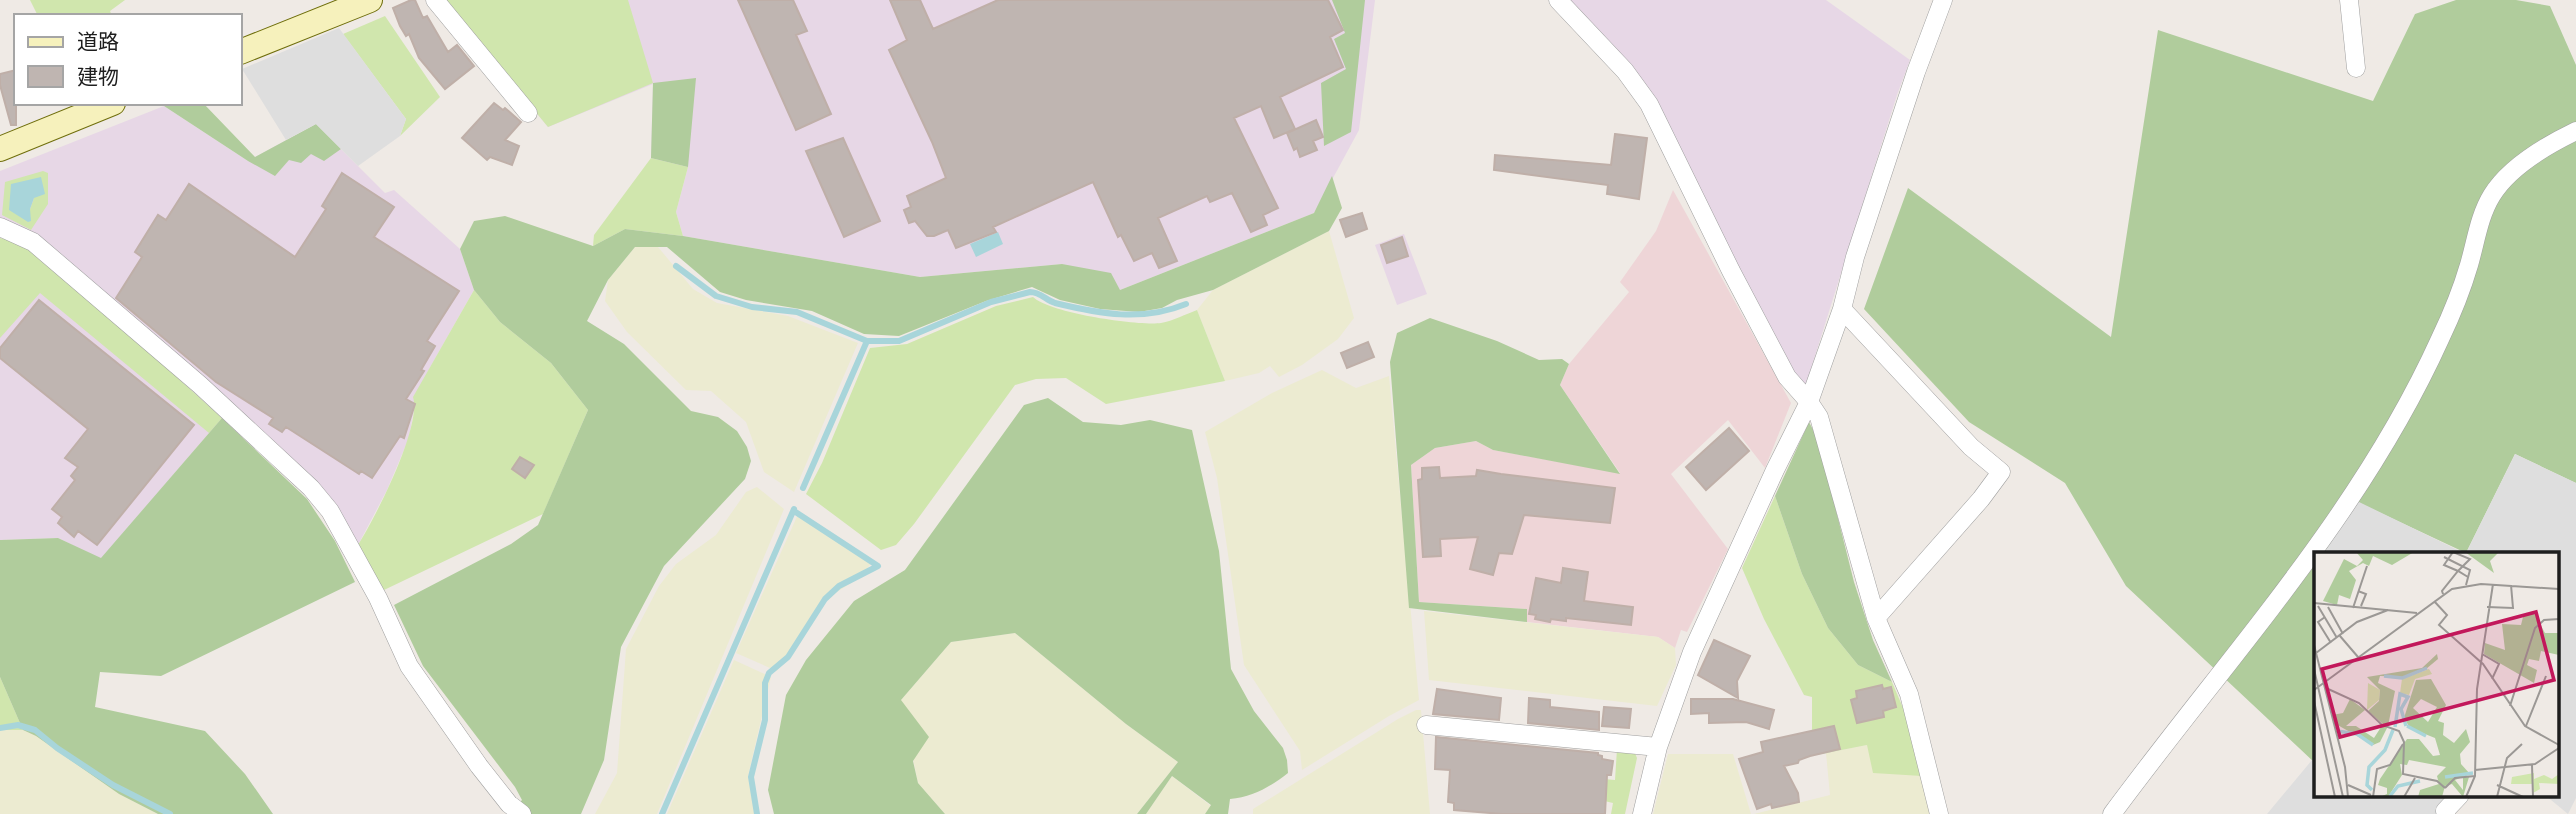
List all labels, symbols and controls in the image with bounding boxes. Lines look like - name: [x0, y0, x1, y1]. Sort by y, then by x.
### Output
- legend: [14, 14, 242, 105]
- text: 道路: [77, 27, 119, 57]
- text: 建物: [77, 62, 119, 92]
- inset map: [2314, 552, 2558, 796]

